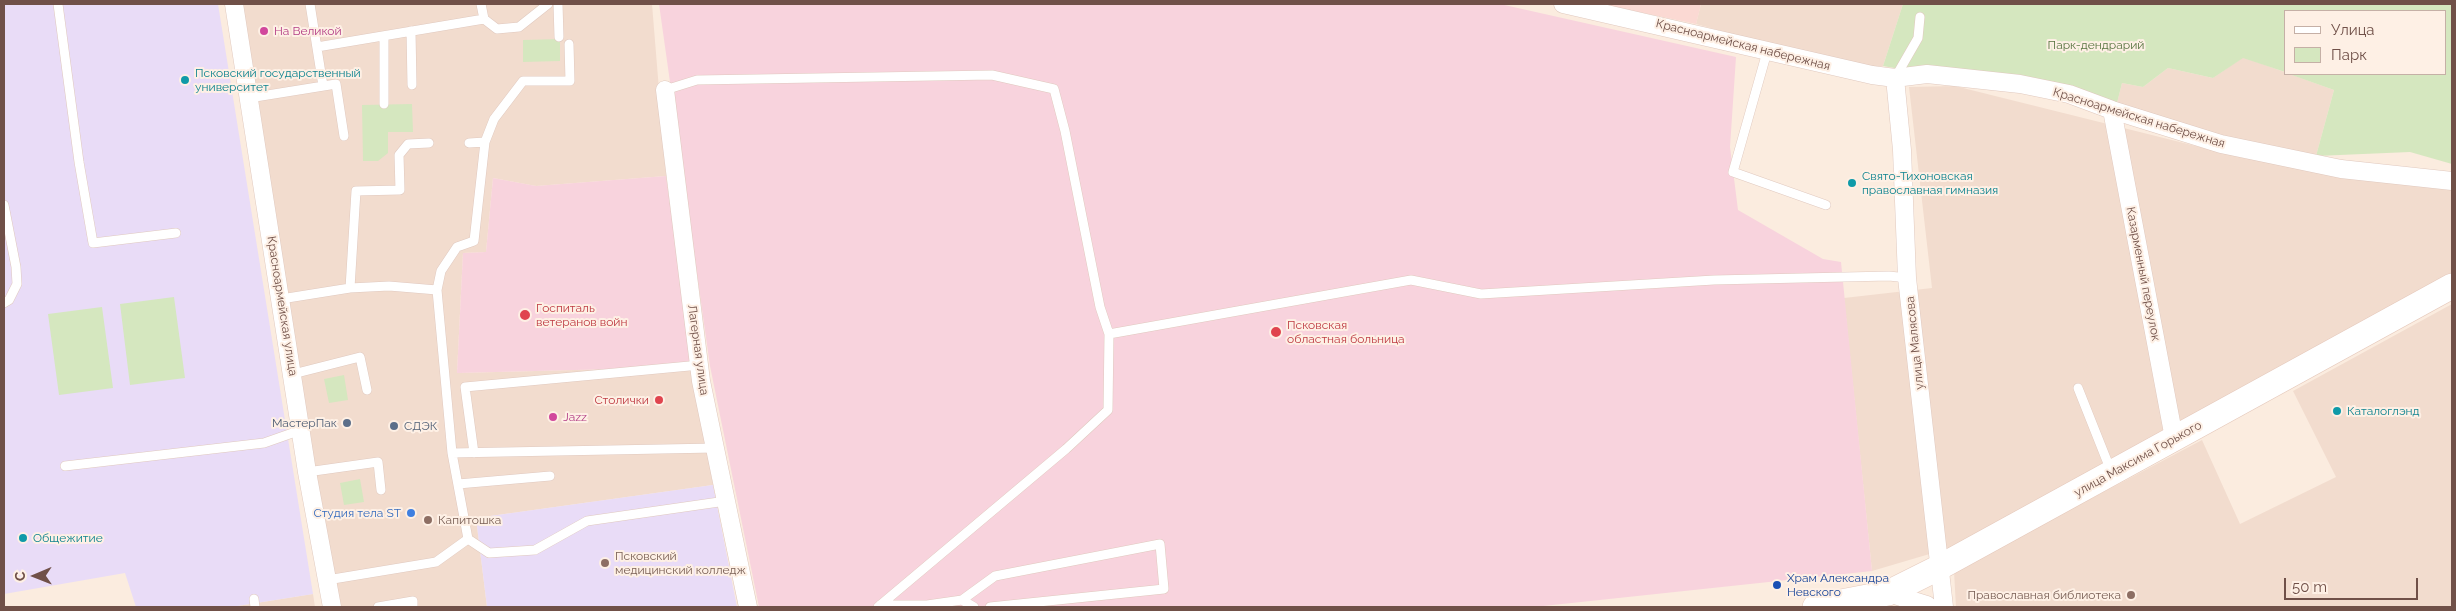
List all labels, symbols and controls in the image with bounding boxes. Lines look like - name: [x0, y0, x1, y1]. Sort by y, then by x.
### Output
- legend: [2284, 10, 2446, 75]
- street label: Красноармейская набережная: [1654, 16, 1832, 74]
- text: Улица: [2331, 21, 2375, 39]
- place label: На Великой: [274, 24, 342, 38]
- marker: На Великой: [258, 25, 270, 37]
- park label: Парк-дендрарий: [2048, 38, 2144, 52]
- text: Парк: [2331, 46, 2367, 64]
- place label: Псковский государственный университет: [195, 66, 361, 94]
- marker: Псковский государственный университет: [179, 74, 191, 86]
- street label: Красноармейская набережная: [2051, 85, 2227, 151]
- place label: Свято-Тихоновская православная гимназия: [1862, 169, 1998, 197]
- marker: Свято-Тихоновская православная гимназия: [1846, 177, 1858, 189]
- street label: Казарменный переулок: [2123, 206, 2163, 342]
- street label: Красноармейская улица: [264, 235, 300, 377]
- street label: улица Малясова: [1903, 296, 1927, 390]
- place label: Госпиталь ветеранов войн: [536, 301, 627, 329]
- street label: Лагерная улица: [685, 304, 711, 396]
- marker: Госпиталь ветеранов войн: [518, 308, 532, 322]
- place label: Псковская областная больница: [1287, 318, 1405, 346]
- marker: Псковская областная больница: [1269, 325, 1283, 339]
- place label: Столички: [594, 393, 649, 407]
- marker: Столички: [653, 394, 665, 406]
- place label: Каталоглэнд: [2347, 404, 2420, 418]
- marker: Каталоглэнд: [2331, 405, 2343, 417]
- place label: Jazz: [563, 410, 587, 424]
- marker: Jazz: [547, 411, 559, 423]
- place label: МастерПак: [272, 416, 337, 430]
- marker: МастерПак: [341, 417, 353, 429]
- street label: улица Максима Горького: [2072, 418, 2204, 500]
- place label: СДЭК: [404, 419, 437, 433]
- marker: СДЭК: [388, 420, 400, 432]
- place label: Студия тела ST: [313, 506, 401, 520]
- marker: Студия тела ST: [405, 507, 417, 519]
- place label: Капитошка: [438, 513, 501, 527]
- marker: Капитошка: [422, 514, 434, 526]
- place label: Общежитие: [33, 531, 103, 545]
- marker: Общежитие: [17, 532, 29, 544]
- place label: Псковский медицинский колледж: [615, 549, 746, 577]
- north arrow: [10, 551, 60, 601]
- marker: Псковский медицинский колледж: [599, 557, 611, 569]
- scale bar: [2286, 568, 2420, 600]
- text: С: [12, 571, 28, 581]
- place label: Храм Александра Невского: [1787, 571, 1889, 599]
- text: 50 m: [2292, 578, 2327, 596]
- marker: Храм Александра Невского: [1771, 579, 1783, 591]
- place label: Православная библиотека: [1967, 588, 2121, 602]
- marker: Православная библиотека: [2125, 589, 2137, 601]

